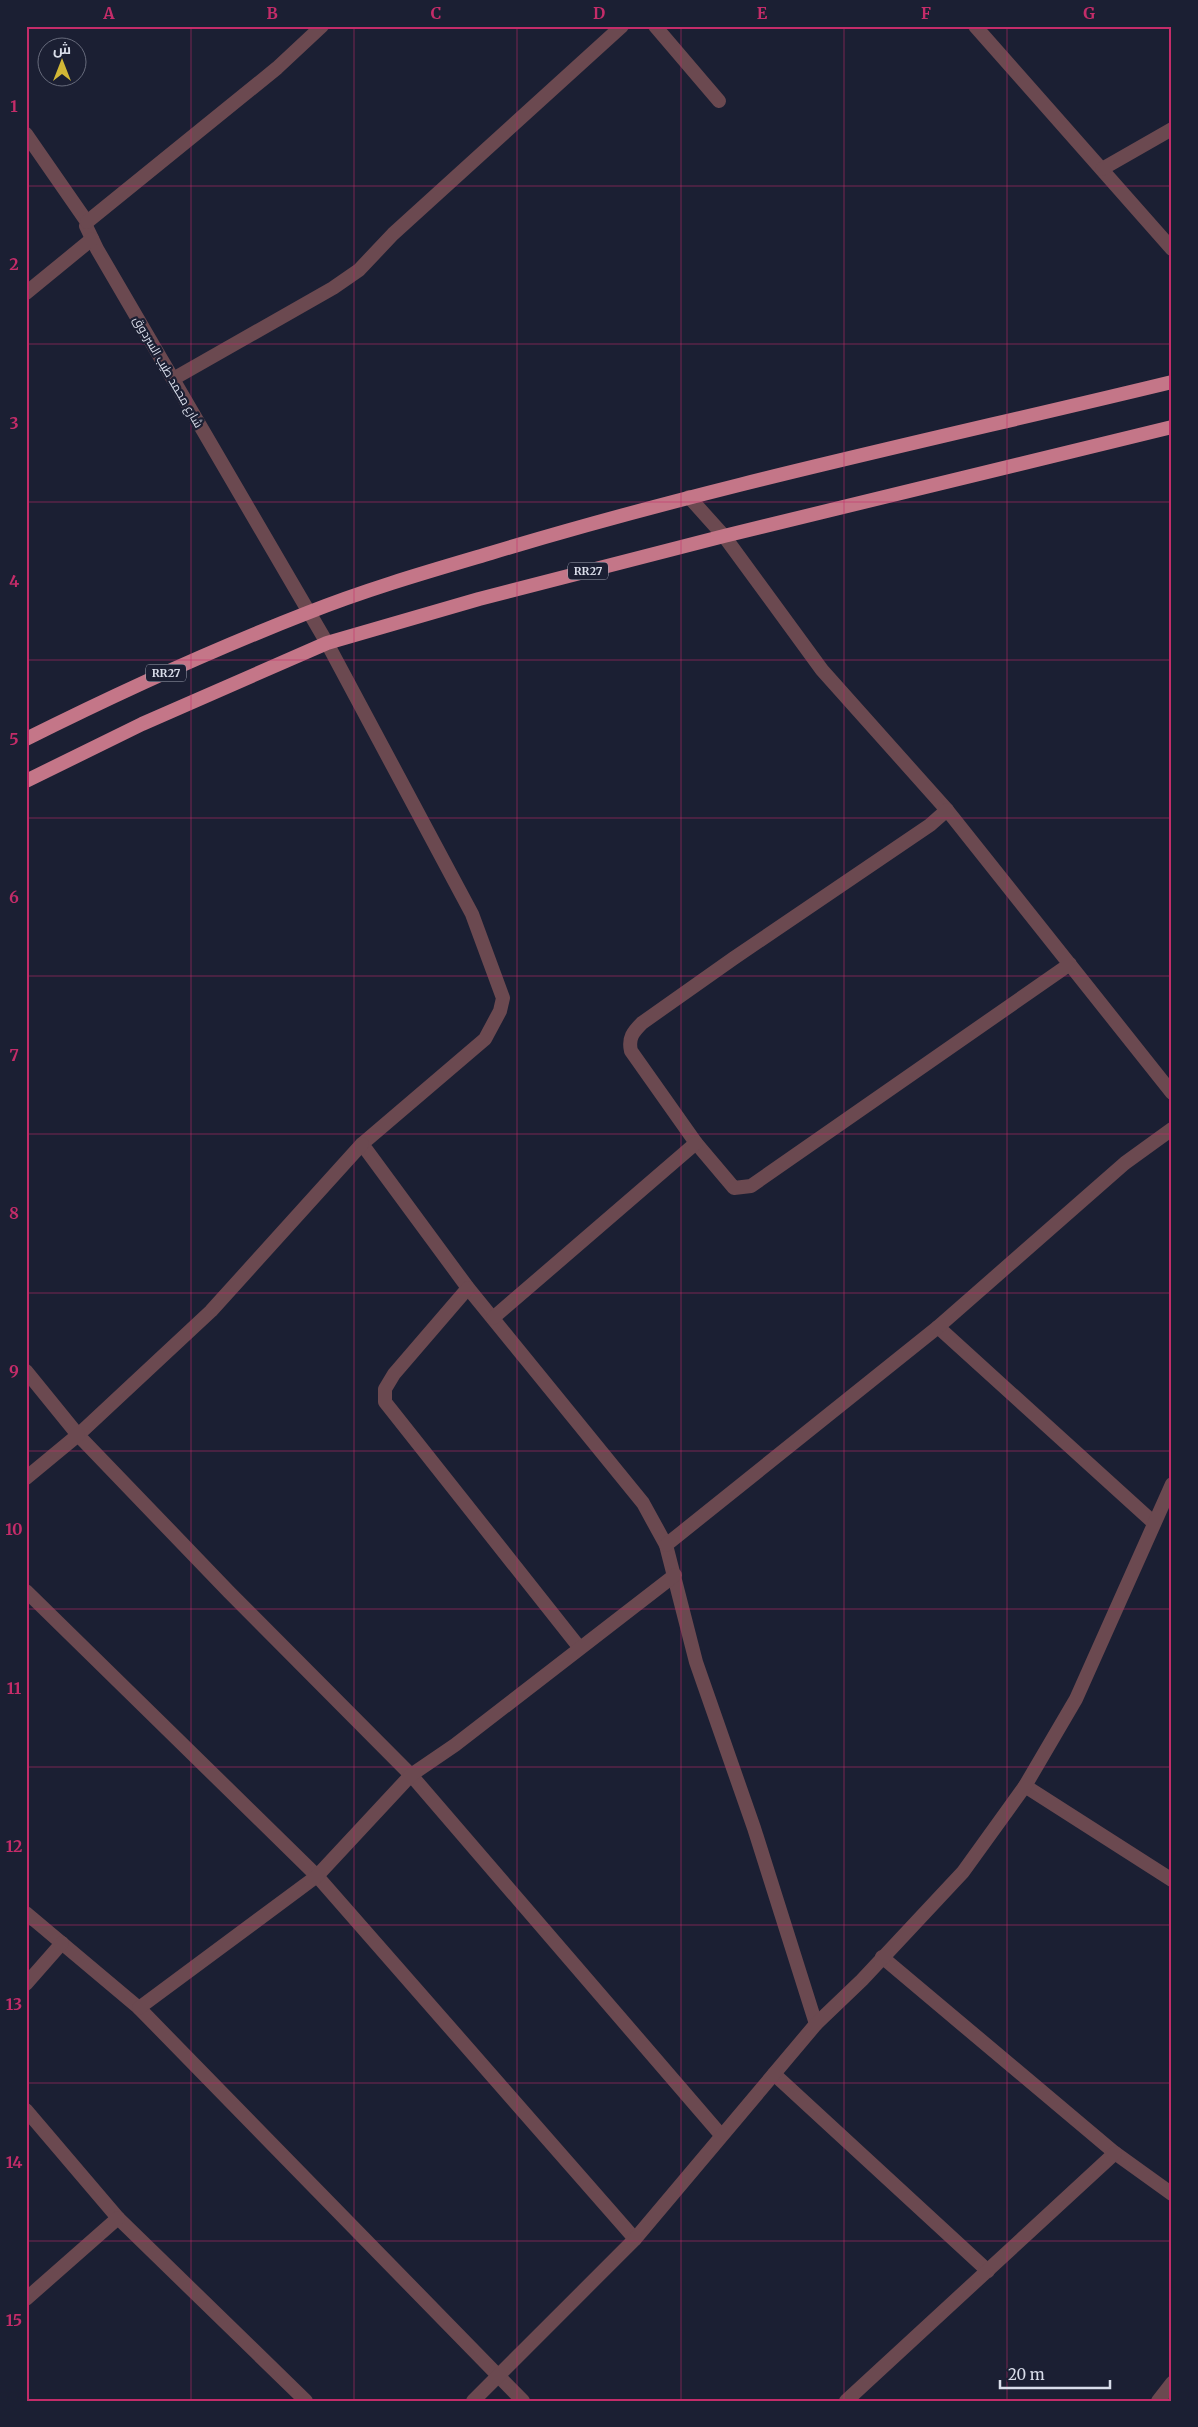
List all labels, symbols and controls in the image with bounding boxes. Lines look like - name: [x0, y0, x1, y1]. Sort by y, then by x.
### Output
- text: A: [102, 3, 115, 23]
- text: B: [266, 3, 278, 23]
- text: C: [431, 3, 441, 23]
- text: D: [593, 3, 605, 23]
- text: E: [757, 3, 768, 23]
- text: F: [921, 3, 931, 23]
- text: G: [1083, 3, 1095, 23]
- north arrow: [38, 38, 88, 88]
- text: ش: [53, 40, 71, 58]
- text: 1: [10, 96, 18, 116]
- text: 2: [9, 254, 19, 274]
- street label: شارع محمد طيب السردوق: [129, 313, 207, 431]
- text: 3: [9, 413, 19, 433]
- road number: RR27: [568, 562, 608, 580]
- text: 4: [9, 571, 19, 591]
- road number: RR27: [146, 664, 186, 681]
- text: 5: [9, 729, 19, 749]
- text: 6: [9, 887, 19, 907]
- text: 7: [9, 1045, 19, 1065]
- text: 8: [9, 1203, 19, 1223]
- text: 9: [9, 1361, 19, 1381]
- text: 10: [5, 1519, 23, 1539]
- text: 11: [7, 1678, 22, 1698]
- text: 12: [6, 1836, 22, 1856]
- text: 13: [6, 1994, 22, 2014]
- text: 14: [6, 2152, 22, 2172]
- text: 15: [6, 2310, 22, 2330]
- scale bar: [1000, 2357, 1110, 2389]
- text: 20 m: [1008, 2365, 1045, 2384]

